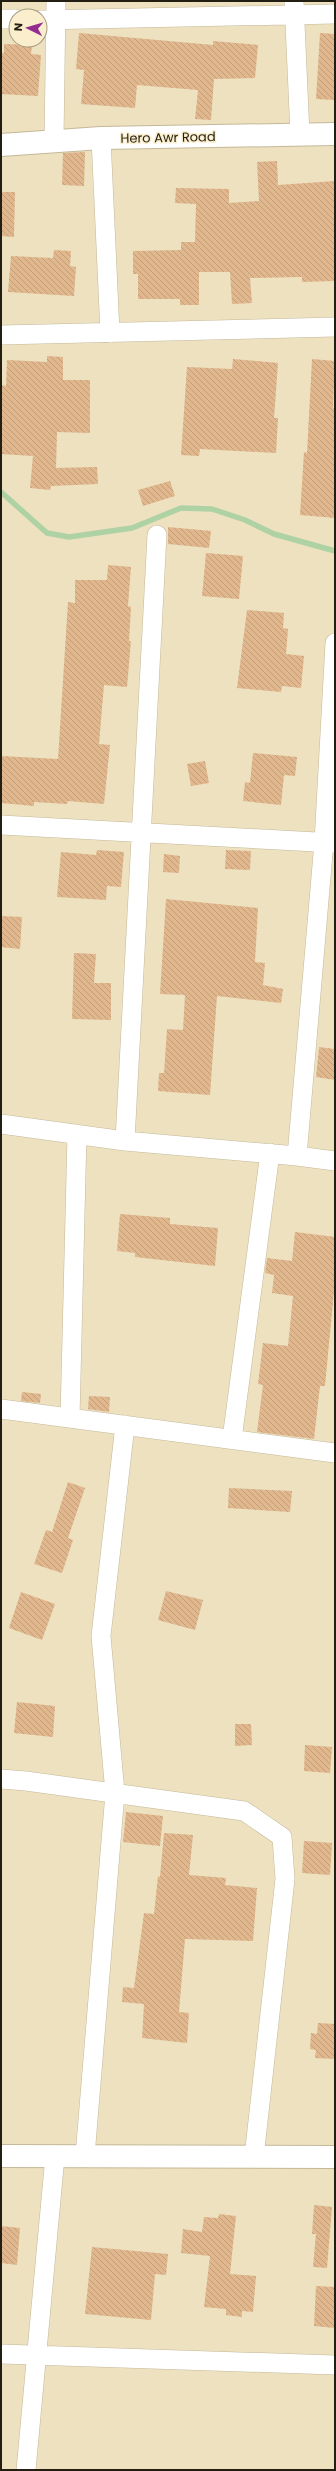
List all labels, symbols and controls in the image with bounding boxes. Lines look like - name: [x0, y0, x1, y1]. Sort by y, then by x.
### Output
- north arrow: [8, 8, 48, 48]
- text: N: [10, 22, 26, 32]
- street label: Hero Awr Road: [120, 127, 216, 148]

